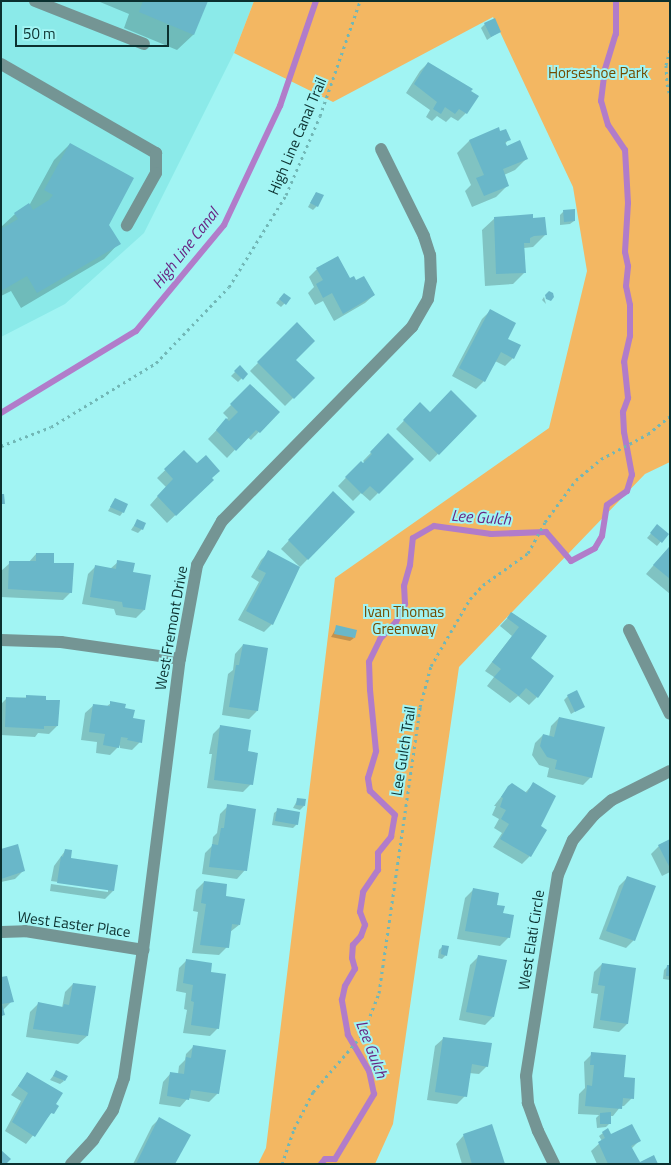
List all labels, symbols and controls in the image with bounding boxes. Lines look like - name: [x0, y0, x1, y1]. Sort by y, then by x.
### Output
- scale bar: [18, 15, 171, 47]
- text: 50 m: [23, 22, 56, 45]
- park label: Horseshoe Park: [548, 64, 648, 82]
- street label: High Line Canal Trail: [264, 75, 330, 197]
- water label: High Line Canal: [148, 204, 222, 292]
- water label: Lee Gulch: [450, 505, 512, 529]
- street label: West Fremont Drive: [151, 564, 191, 692]
- park label: Ivan Thomas Greenway: [364, 602, 444, 637]
- street label: Lee Gulch Trail: [387, 705, 419, 797]
- street label: West Elati Circle: [514, 889, 548, 991]
- street label: West Easter Place: [16, 907, 132, 941]
- water label: Lee Gulch: [352, 1018, 392, 1080]

